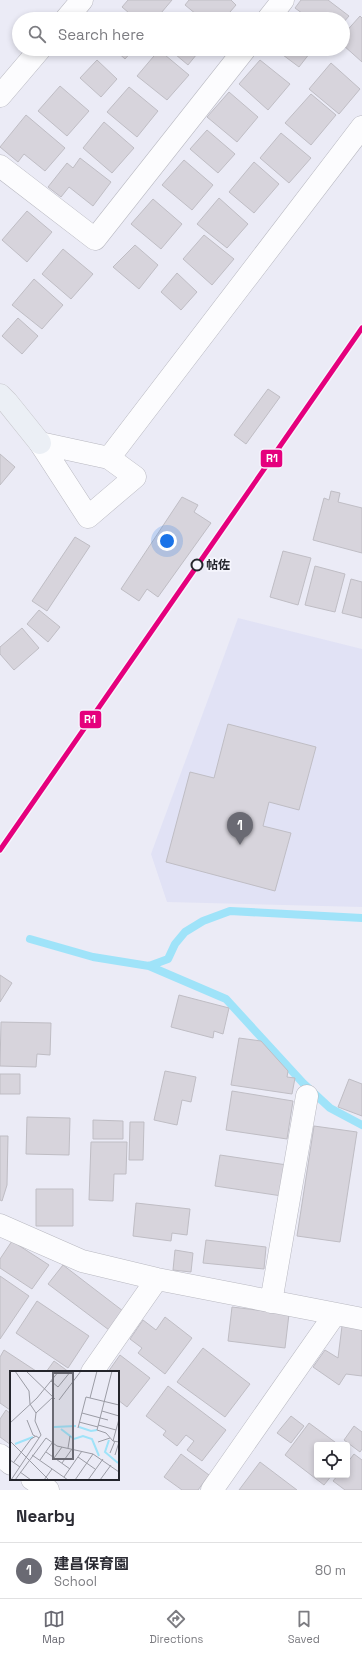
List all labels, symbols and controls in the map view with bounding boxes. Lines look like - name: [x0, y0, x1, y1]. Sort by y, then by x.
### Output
- search box: [12, 12, 350, 56]
- icon: search: [26, 23, 48, 45]
- text: Search here: [58, 25, 144, 44]
- line badge: R1: [260, 449, 283, 468]
- text: R1: [266, 451, 278, 465]
- your location: [157, 531, 177, 551]
- place label: 帖佐: [206, 557, 230, 573]
- marker: 帖佐: [190, 558, 204, 572]
- line badge: R1: [79, 710, 102, 729]
- text: R1: [84, 712, 96, 726]
- pin: 1: [227, 812, 253, 845]
- inset map: [10, 1371, 119, 1480]
- map controls: [314, 1442, 350, 1478]
- button: locate: [314, 1442, 350, 1478]
- text: Nearby: [16, 1505, 75, 1527]
- text: 建昌保育園: [54, 1554, 129, 1573]
- text: 1: [26, 1562, 32, 1579]
- text: 80 m: [315, 1562, 346, 1579]
- text: School: [54, 1573, 97, 1590]
- tab: Map: [42, 1608, 65, 1646]
- tab: Directions: [149, 1608, 203, 1646]
- tab: Saved: [288, 1608, 320, 1646]

